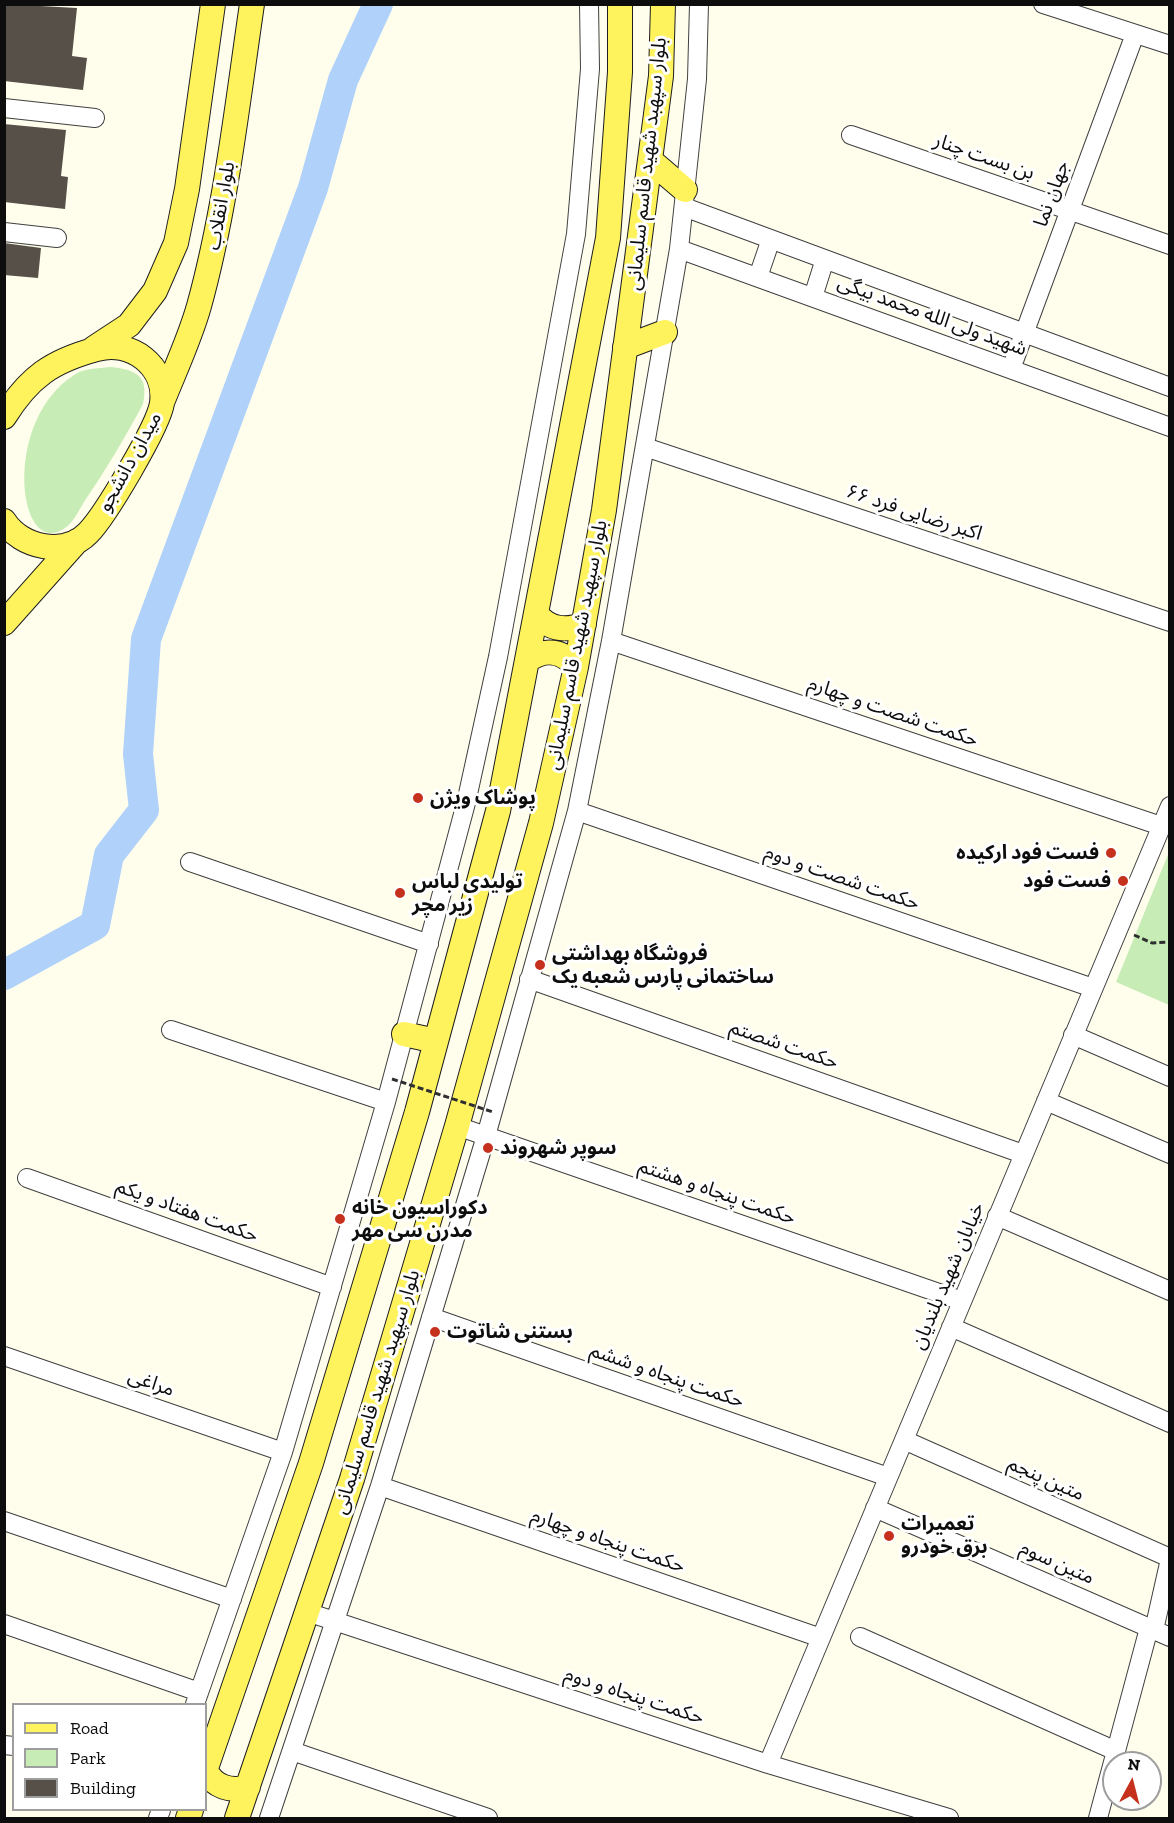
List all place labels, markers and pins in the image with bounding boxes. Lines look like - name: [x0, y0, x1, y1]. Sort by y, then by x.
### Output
- place label: پوشاک ویژن: [430, 786, 536, 810]
- marker: پوشاک ویژن: [411, 791, 425, 805]
- place label: فست فود ارکیده: [956, 841, 1099, 865]
- marker: فست فود ارکیده: [1104, 846, 1118, 860]
- place label: فست فود: [1023, 869, 1111, 893]
- place label: تولیدی لباس زیر مچر: [412, 870, 523, 917]
- marker: فست فود: [1116, 874, 1130, 888]
- marker: تولیدی لباس زیر مچر: [393, 886, 407, 900]
- place label: فروشگاه بهداشتی ساختمانی پارس شعبه یک: [552, 942, 774, 989]
- marker: فروشگاه بهداشتی ساختمانی پارس شعبه یک: [533, 958, 547, 972]
- place label: سوپر شهروند: [500, 1136, 617, 1160]
- marker: سوپر شهروند: [481, 1141, 495, 1155]
- place label: دکوراسیون خانه مدرن سی مهر: [352, 1196, 488, 1243]
- marker: دکوراسیون خانه مدرن سی مهر: [333, 1212, 347, 1226]
- place label: بستنی شاتوت: [447, 1320, 573, 1344]
- marker: بستنی شاتوت: [428, 1325, 442, 1339]
- place label: تعمیرات برق خودرو: [901, 1512, 988, 1559]
- marker: تعمیرات برق خودرو: [882, 1529, 896, 1543]

